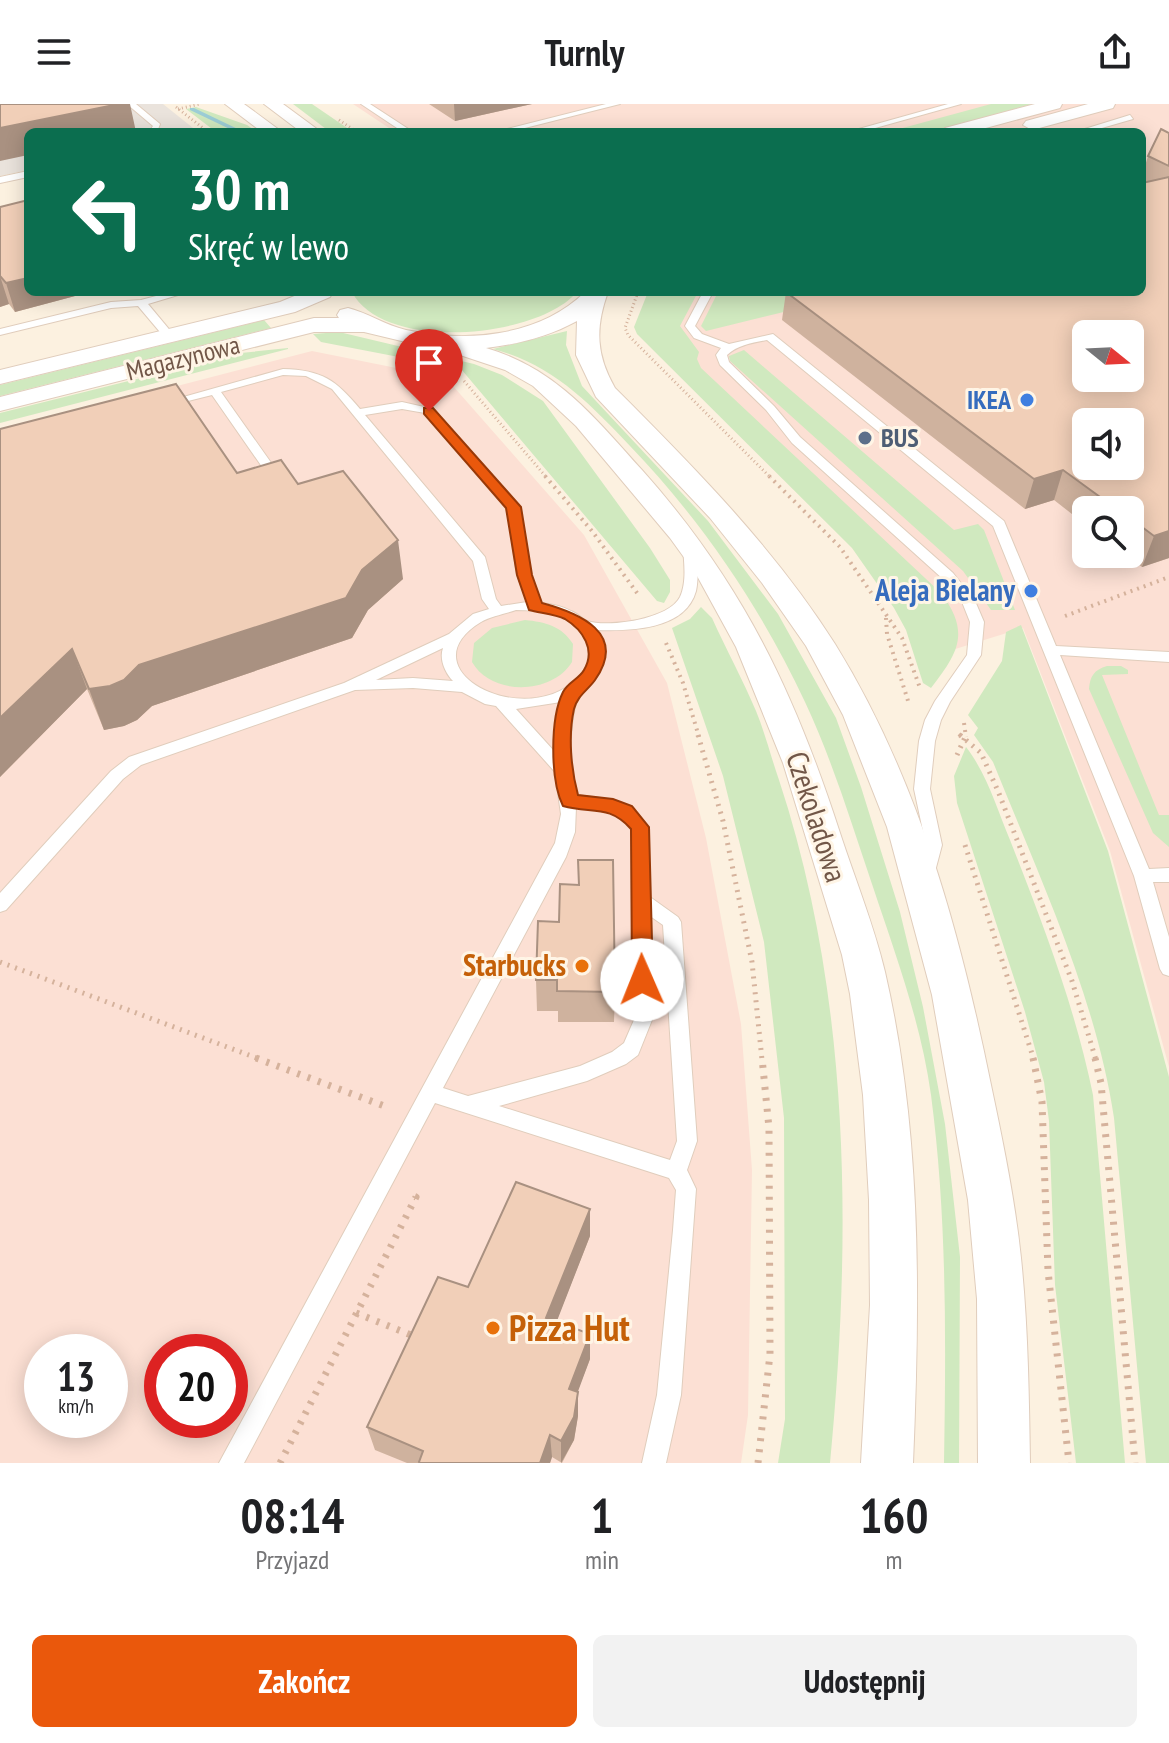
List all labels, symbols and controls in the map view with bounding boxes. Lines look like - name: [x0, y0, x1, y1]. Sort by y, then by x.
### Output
- text: Turnly: [545, 29, 624, 76]
- icon: menu: [32, 30, 76, 74]
- icon: share: [1093, 30, 1137, 74]
- text: 30 m: [188, 153, 290, 225]
- icon: left: [56, 160, 160, 264]
- text: Skręć w lewo: [188, 223, 349, 270]
- north arrow: [1072, 320, 1144, 392]
- map controls: [1072, 320, 1144, 568]
- street label: Magazynowa: [123, 328, 243, 388]
- pin: [395, 329, 463, 411]
- icon: arrive: [407, 341, 451, 385]
- place label: IKEA: [967, 383, 1012, 416]
- marker: IKEA: [1018, 391, 1036, 409]
- button: sound: [1072, 408, 1144, 480]
- place label: BUS: [881, 421, 919, 454]
- marker: BUS: [856, 429, 874, 447]
- button: search: [1072, 496, 1144, 568]
- place label: Aleja Bielany: [874, 570, 1016, 609]
- marker: Aleja Bielany: [1022, 582, 1040, 600]
- street label: Czekoladowa: [778, 746, 857, 887]
- position arrow: [600, 938, 684, 1022]
- place label: Starbucks: [463, 945, 566, 984]
- marker: Starbucks: [573, 957, 591, 975]
- place label: Pizza Hut: [509, 1304, 630, 1351]
- marker: Pizza Hut: [484, 1319, 502, 1337]
- speed limit sign: 20: [144, 1334, 248, 1438]
- text: 13: [57, 1350, 95, 1402]
- text: km/h: [58, 1393, 94, 1419]
- text: 08:14: [241, 1484, 344, 1546]
- text: 1: [591, 1484, 613, 1546]
- text: 160: [860, 1484, 928, 1546]
- text: Przyjazd: [256, 1543, 329, 1576]
- text: min: [585, 1543, 619, 1576]
- text: m: [886, 1543, 902, 1576]
- button: Zakończ: [32, 1635, 577, 1727]
- button: Udostępnij: [593, 1635, 1137, 1727]

